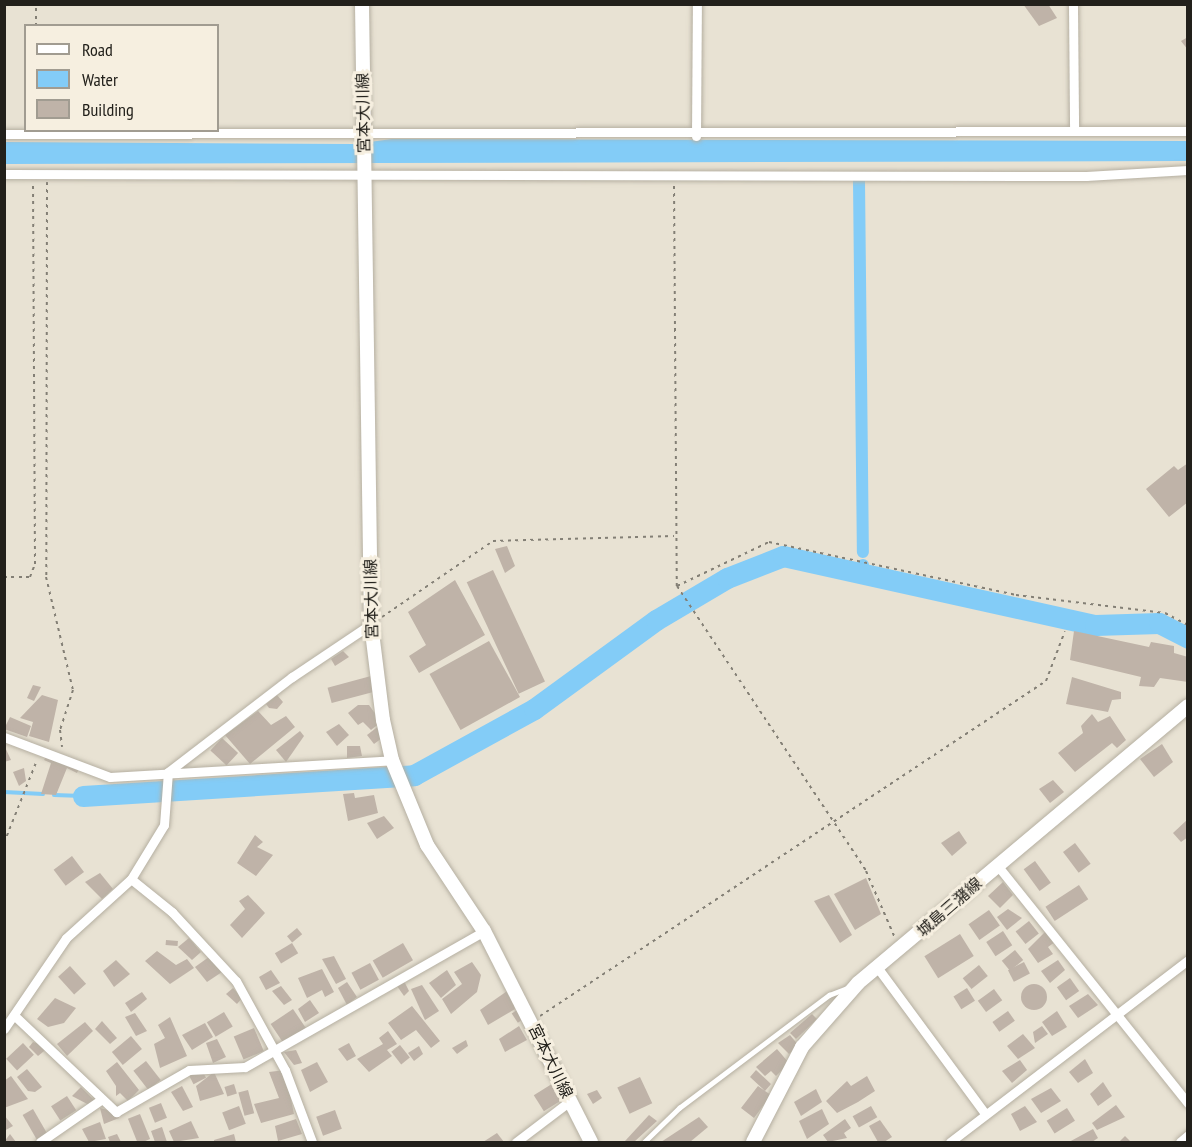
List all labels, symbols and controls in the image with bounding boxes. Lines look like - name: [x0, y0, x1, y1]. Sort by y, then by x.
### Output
- legend: [24, 24, 219, 132]
- text: Road: [82, 38, 113, 61]
- text: Water: [82, 68, 118, 91]
- street label: 宮本大川線: [353, 73, 373, 153]
- text: Building: [82, 98, 134, 121]
- street label: 宮本大川線: [361, 559, 381, 639]
- street label: 城島三潴線: [913, 874, 985, 940]
- street label: 宮本大川線: [525, 1021, 577, 1101]

